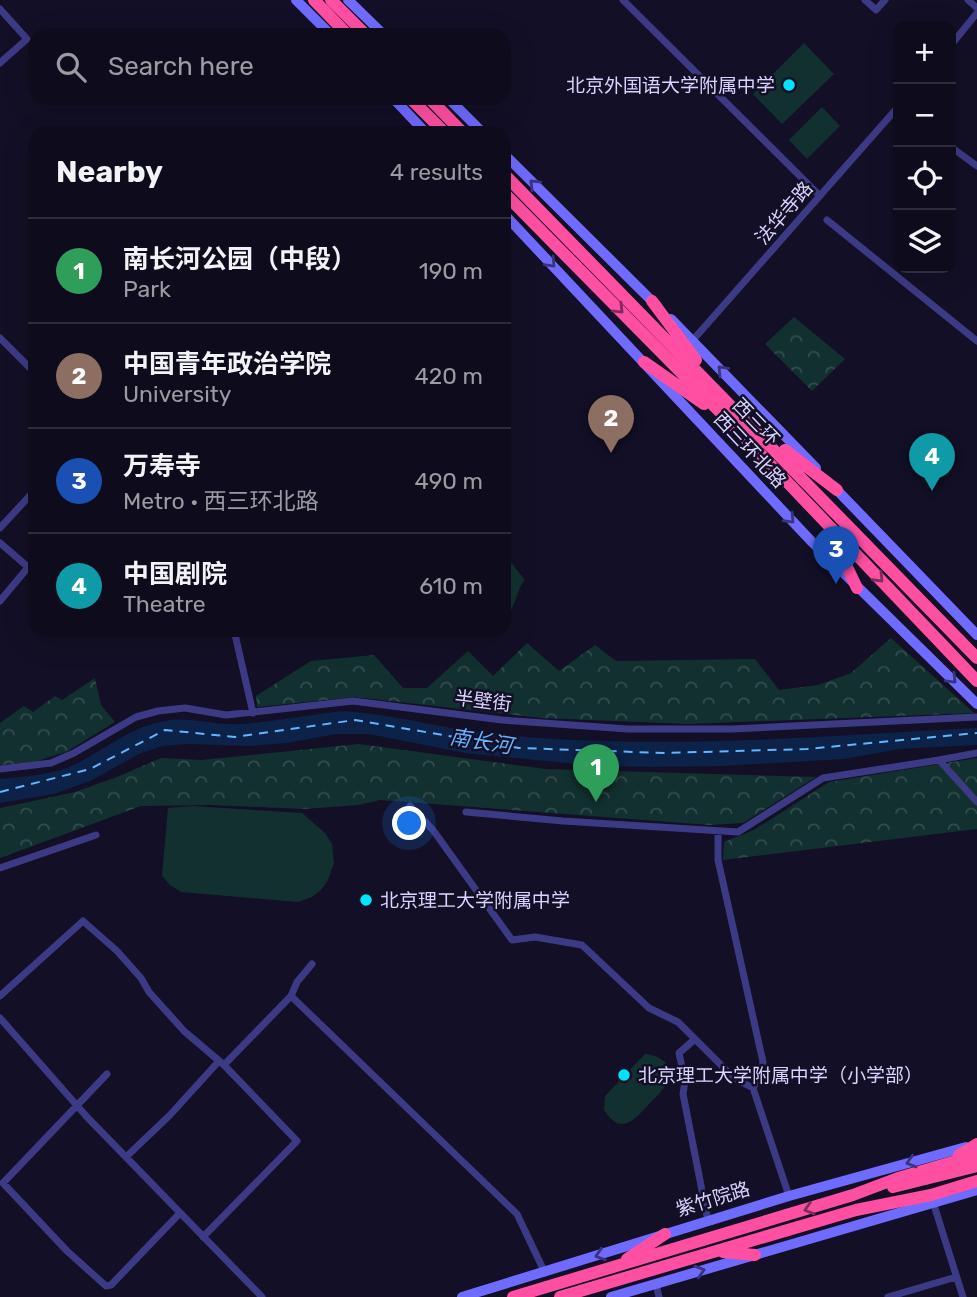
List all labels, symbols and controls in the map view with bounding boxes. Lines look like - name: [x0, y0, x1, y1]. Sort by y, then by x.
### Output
- map controls: [893, 21, 956, 273]
- button: +: [893, 21, 956, 84]
- search box: [28, 28, 511, 105]
- icon: search: [52, 48, 90, 86]
- text: Search here: [108, 51, 254, 82]
- place label: 北京外国语大学附属中学: [566, 74, 775, 97]
- marker: 北京外国语大学附属中学: [781, 77, 797, 93]
- button: −: [893, 84, 956, 147]
- button: locate: [893, 147, 956, 210]
- text: Nearby: [56, 154, 163, 190]
- text: 4 results: [390, 158, 483, 186]
- street label: 法华寺路: [750, 177, 818, 249]
- one-way arrow: [530, 179, 543, 192]
- button: layers: [893, 210, 956, 273]
- text: 南长河公园（中段）: [123, 244, 357, 275]
- one-way arrow: [542, 255, 555, 268]
- text: 1: [73, 257, 85, 285]
- text: 190 m: [419, 257, 483, 285]
- text: Park: [123, 275, 171, 303]
- one-way arrow: [610, 301, 623, 314]
- text: 中国青年政治学院: [123, 349, 331, 380]
- text: 2: [72, 362, 86, 390]
- text: 420 m: [415, 362, 483, 390]
- one-way arrow: [717, 365, 730, 378]
- text: University: [123, 380, 232, 408]
- street label: 西三环: [728, 394, 784, 450]
- pin: 2: [588, 395, 634, 453]
- street label: 西三环北路: [709, 407, 791, 493]
- pin: 4: [909, 433, 955, 491]
- text: 万寿寺: [123, 451, 201, 482]
- text: 3: [71, 467, 87, 495]
- text: 490 m: [415, 467, 483, 495]
- text: Metro · 西三环北路: [123, 487, 319, 515]
- one-way arrow: [782, 511, 794, 524]
- pin: 3: [813, 526, 859, 584]
- text: 中国剧院: [123, 559, 227, 590]
- one-way arrow: [871, 570, 884, 583]
- text: 4: [71, 572, 87, 600]
- text: 610 m: [419, 572, 483, 600]
- text: Theatre: [123, 590, 206, 618]
- one-way arrow: [943, 670, 956, 683]
- street label: 半壁街: [453, 686, 513, 716]
- water label: 南长河: [448, 724, 518, 759]
- pin: 1: [573, 744, 619, 802]
- your location: [392, 806, 426, 840]
- place label: 北京理工大学附属中学: [380, 889, 570, 912]
- marker: 北京理工大学附属中学: [358, 892, 374, 908]
- place label: 北京理工大学附属中学（小学部）: [638, 1064, 923, 1087]
- marker: 北京理工大学附属中学（小学部）: [616, 1067, 632, 1083]
- one-way arrow: [905, 1154, 917, 1168]
- street label: 紫竹院路: [673, 1177, 753, 1221]
- one-way arrow: [803, 1200, 815, 1215]
- one-way arrow: [594, 1247, 607, 1261]
- one-way arrow: [694, 1265, 706, 1280]

